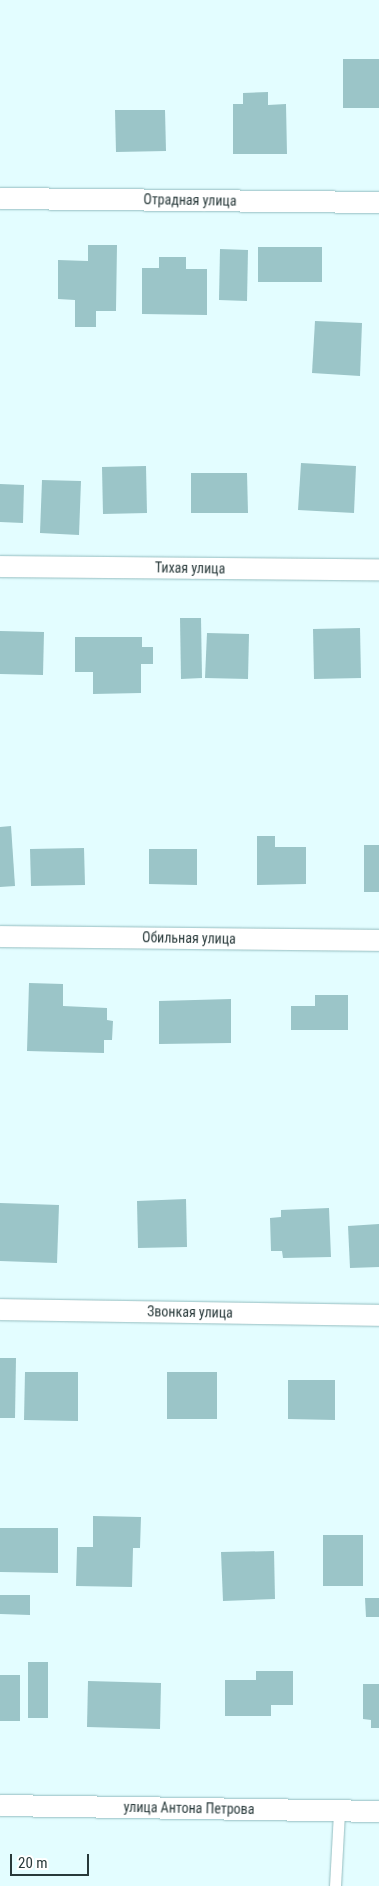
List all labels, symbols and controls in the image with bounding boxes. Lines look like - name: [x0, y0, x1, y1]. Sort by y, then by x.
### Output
- street label: Отрадная улица: [143, 191, 237, 209]
- street label: Тихая улица: [155, 559, 225, 577]
- street label: Обильная улица: [142, 929, 236, 947]
- street label: Звонкая улица: [147, 1303, 233, 1321]
- street label: улица Антона Петрова: [123, 1798, 255, 1818]
- scale bar: [12, 1844, 91, 1876]
- text: 20 m: [18, 1854, 48, 1872]

